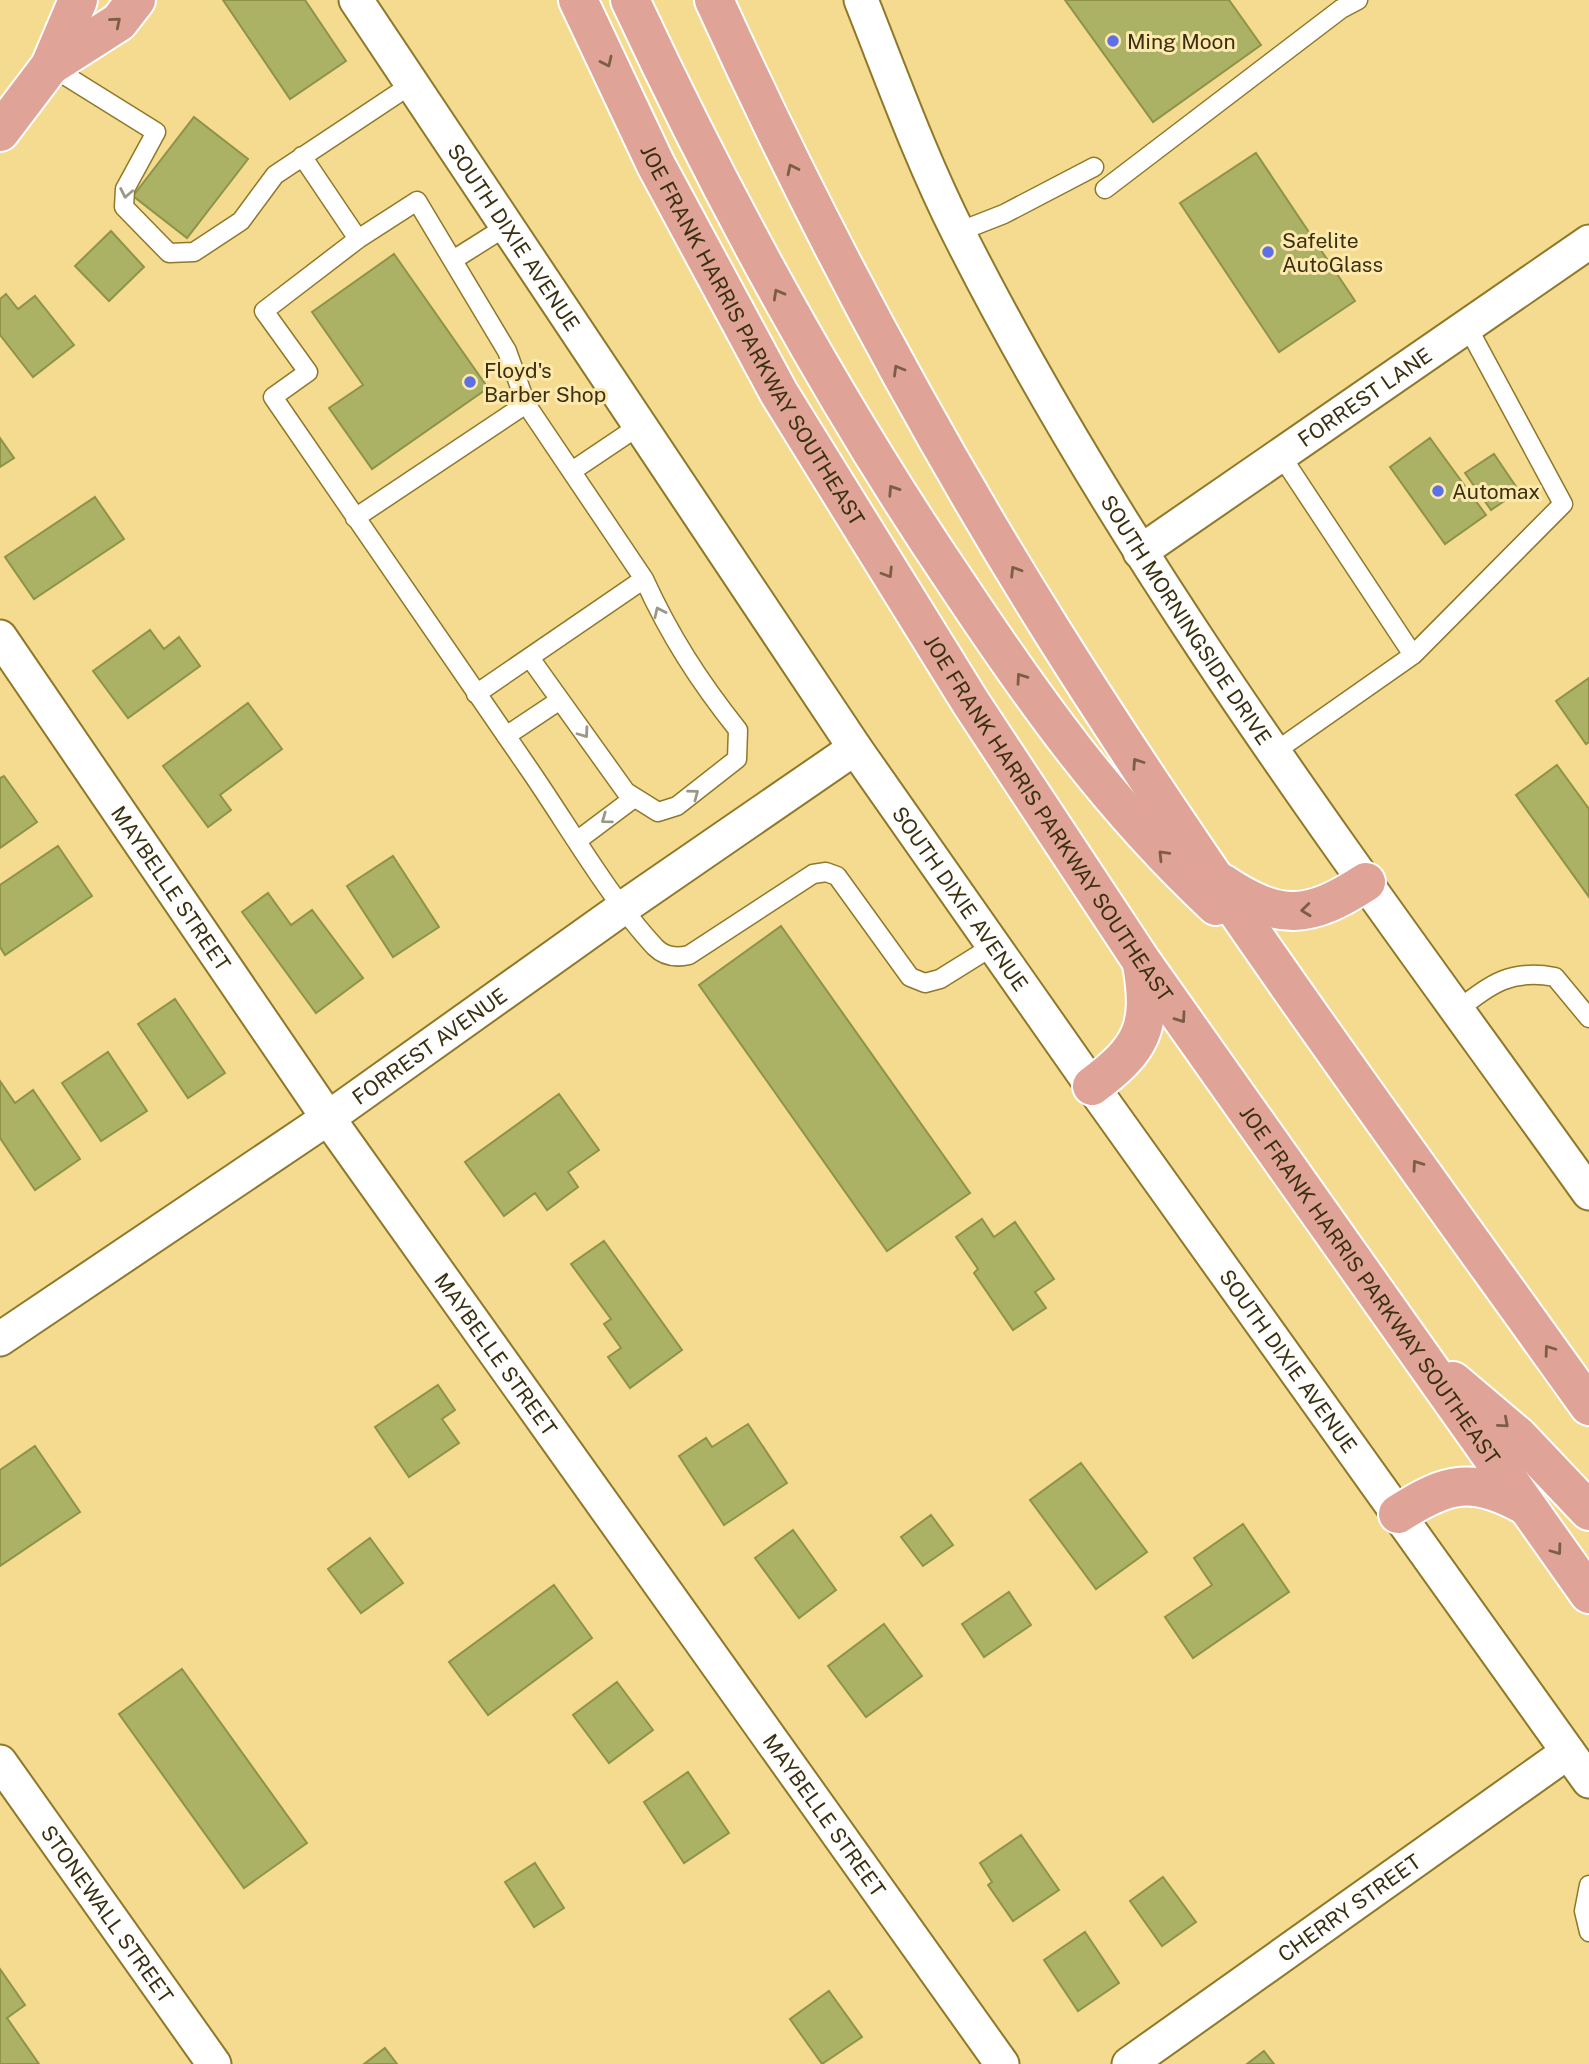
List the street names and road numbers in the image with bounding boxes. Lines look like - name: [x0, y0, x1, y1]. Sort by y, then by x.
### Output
- street label: SOUTH DIXIE AVENUE: [443, 139, 586, 335]
- street label: JOE FRANK HARRIS PARKWAY SOUTHEAST: [636, 140, 870, 530]
- street label: FORREST LANE: [1293, 342, 1436, 452]
- street label: SOUTH MORNINGSIDE DRIVE: [1096, 490, 1277, 749]
- street label: JOE FRANK HARRIS PARKWAY SOUTHEAST: [919, 630, 1178, 1006]
- street label: MAYBELLE STREET: [106, 801, 236, 975]
- street label: SOUTH DIXIE AVENUE: [887, 801, 1034, 996]
- street label: FORREST AVENUE: [347, 982, 512, 1109]
- street label: JOE FRANK HARRIS PARKWAY SOUTHEAST: [1235, 1101, 1506, 1469]
- street label: SOUTH DIXIE AVENUE: [1215, 1264, 1363, 1458]
- street label: MAYBELLE STREET: [430, 1268, 563, 1440]
- street label: MAYBELLE STREET: [758, 1729, 891, 1901]
- street label: STONEWALL STREET: [36, 1820, 179, 2007]
- street label: CHERRY STREET: [1273, 1848, 1425, 1967]

